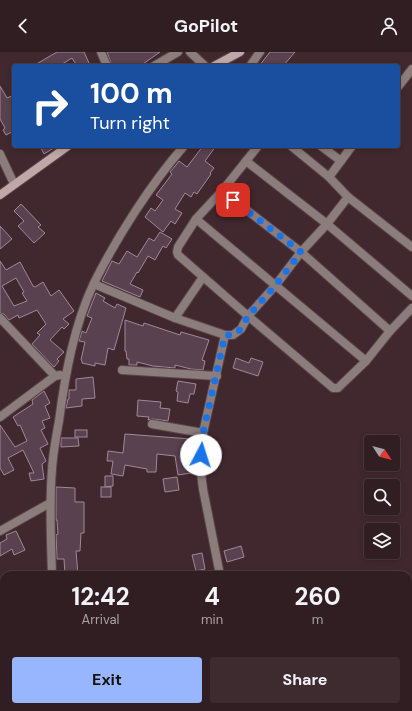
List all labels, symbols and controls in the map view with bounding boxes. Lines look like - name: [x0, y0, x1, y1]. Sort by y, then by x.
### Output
- text: GoPilot: [174, 14, 238, 38]
- icon: back: [12, 15, 34, 37]
- icon: person: [378, 15, 400, 37]
- text: 100 m: [90, 75, 173, 112]
- icon: right: [24, 80, 76, 132]
- text: Turn right: [90, 111, 170, 135]
- pin: [216, 183, 250, 217]
- icon: arrive: [222, 189, 244, 211]
- position arrow: [180, 434, 222, 476]
- north arrow: [364, 435, 400, 471]
- map controls: [364, 435, 400, 559]
- button: search: [364, 479, 400, 515]
- button: layers: [364, 523, 400, 559]
- text: 12:42: [71, 581, 130, 612]
- text: 4: [204, 581, 220, 612]
- text: 260: [295, 581, 341, 612]
- text: Arrival: [82, 611, 119, 628]
- text: min: [201, 611, 223, 628]
- text: m: [312, 611, 323, 628]
- button: Exit: [12, 657, 202, 703]
- button: Share: [210, 657, 400, 703]

